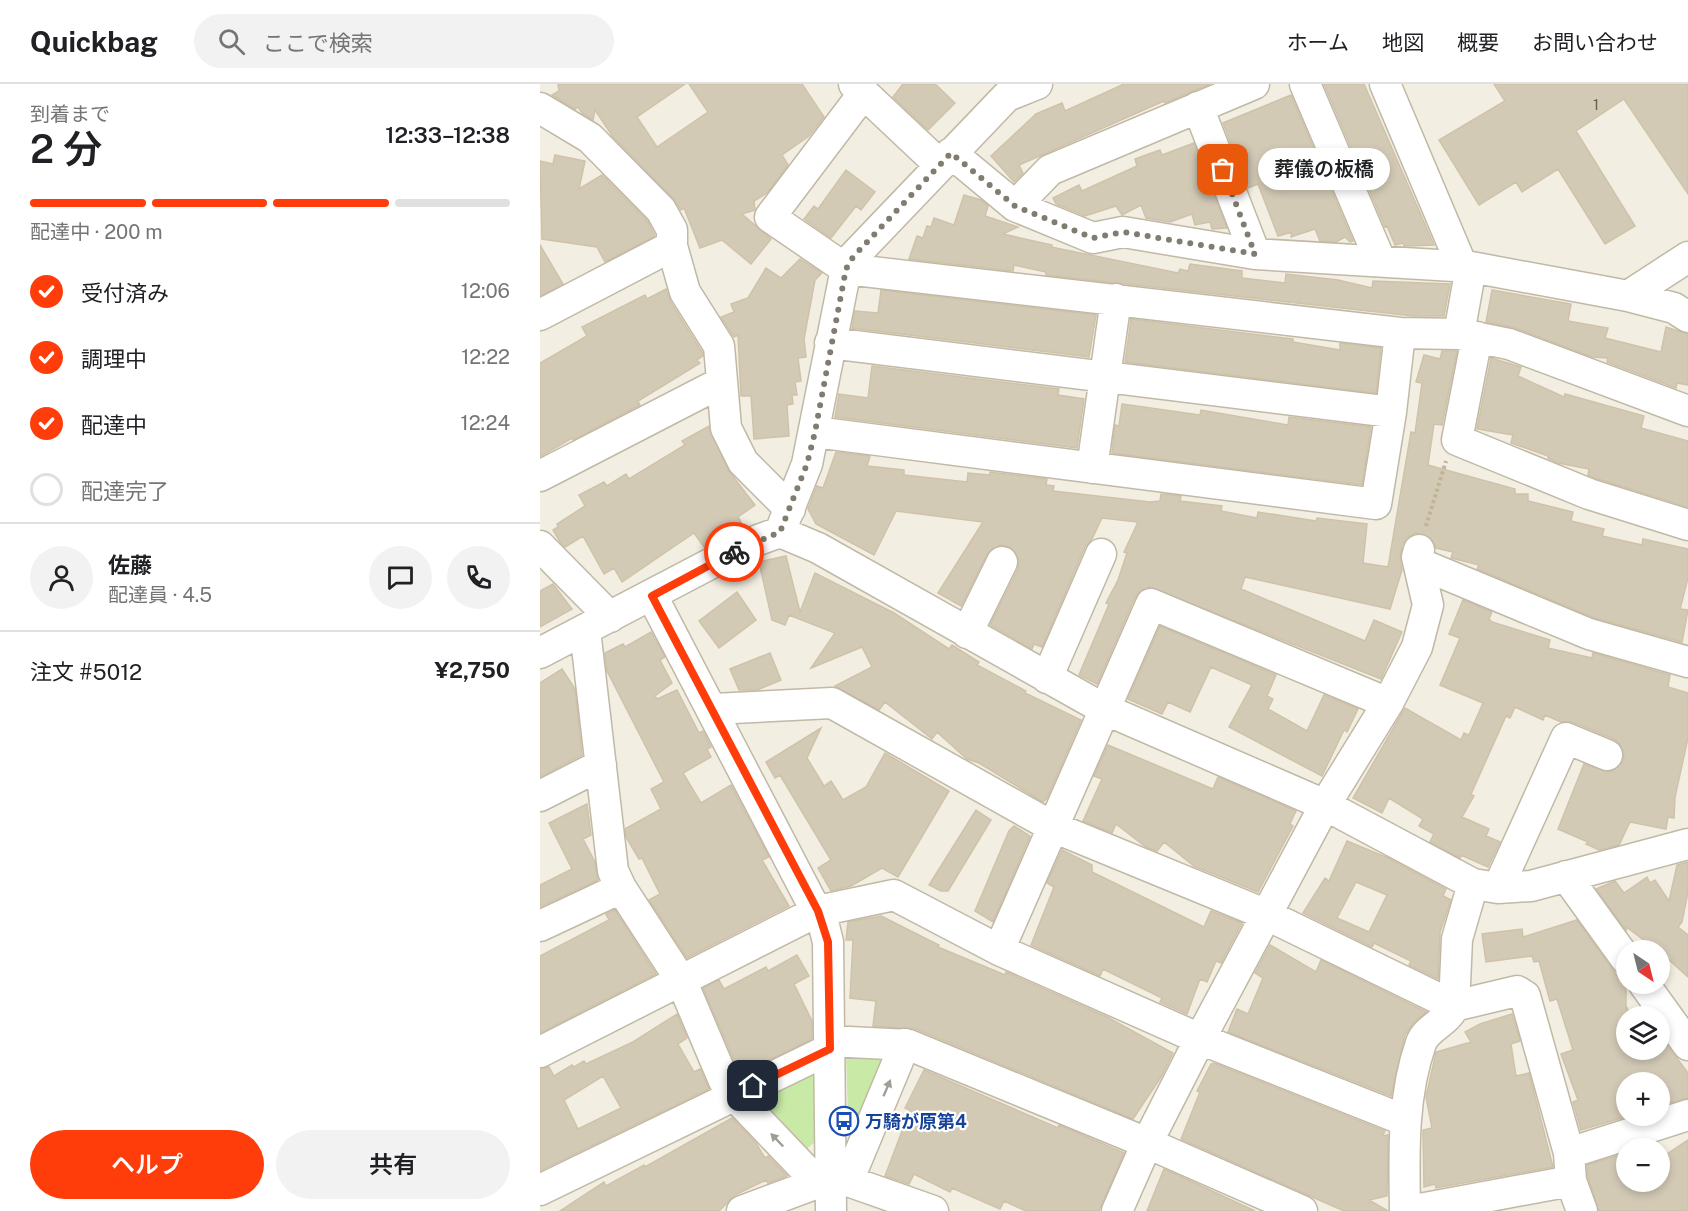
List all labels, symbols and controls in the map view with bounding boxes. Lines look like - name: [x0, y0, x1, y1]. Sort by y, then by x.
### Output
- search box: [194, 14, 614, 68]
- text: Quickbag: [30, 25, 158, 58]
- icon: search: [215, 25, 248, 58]
- text: ここで検索: [263, 30, 373, 56]
- text: ホーム: [1287, 30, 1349, 55]
- text: 地図: [1382, 30, 1424, 55]
- text: 概要: [1457, 30, 1499, 55]
- text: お問い合わせ: [1532, 30, 1658, 55]
- house number: 1: [1593, 96, 1599, 113]
- text: 到着まで: [30, 102, 110, 126]
- text: 12:33–12:38: [385, 122, 510, 148]
- text: 2 分: [30, 126, 102, 172]
- pin: [1197, 144, 1248, 195]
- callout: 葬儀の板橋: [1259, 149, 1391, 191]
- icon: bag: [1206, 153, 1239, 186]
- text: 葬儀の板橋: [1274, 157, 1374, 181]
- text: 配達中 · 200 m: [30, 220, 163, 244]
- icon: check: [30, 275, 63, 308]
- text: 12:06: [461, 279, 510, 303]
- text: 受付済み: [81, 280, 169, 306]
- icon: check: [30, 341, 63, 374]
- text: 12:22: [461, 345, 510, 369]
- text: 調理中: [81, 346, 147, 372]
- icon: check: [30, 407, 63, 440]
- text: 12:24: [461, 411, 510, 435]
- text: 配達中: [81, 412, 147, 438]
- text: 配達完了: [81, 478, 169, 504]
- courier: [704, 522, 764, 582]
- icon: bike: [718, 536, 751, 569]
- button: person: [30, 546, 93, 609]
- button: chat: [369, 546, 432, 609]
- button: phone: [447, 546, 510, 609]
- text: 佐藤: [108, 552, 152, 578]
- text: 配達員 · 4.5: [108, 583, 212, 607]
- text: ¥2,750: [434, 657, 510, 683]
- text: 注文 #5012: [30, 659, 142, 685]
- north arrow: [1616, 940, 1670, 994]
- map controls: [1616, 940, 1670, 1192]
- button: layers: [1616, 1006, 1670, 1060]
- pin: [727, 1060, 778, 1111]
- icon: home: [736, 1069, 769, 1102]
- button: +: [1616, 1072, 1670, 1126]
- one-way arrow: [882, 1080, 891, 1097]
- bus stop icon: 万騎が原第4: [828, 1105, 860, 1137]
- place label: 万騎が原第4: [865, 1111, 967, 1132]
- button: ヘルプ: [30, 1130, 264, 1199]
- button: 共有: [276, 1130, 510, 1199]
- one-way arrow: [770, 1133, 784, 1148]
- button: −: [1616, 1138, 1670, 1192]

